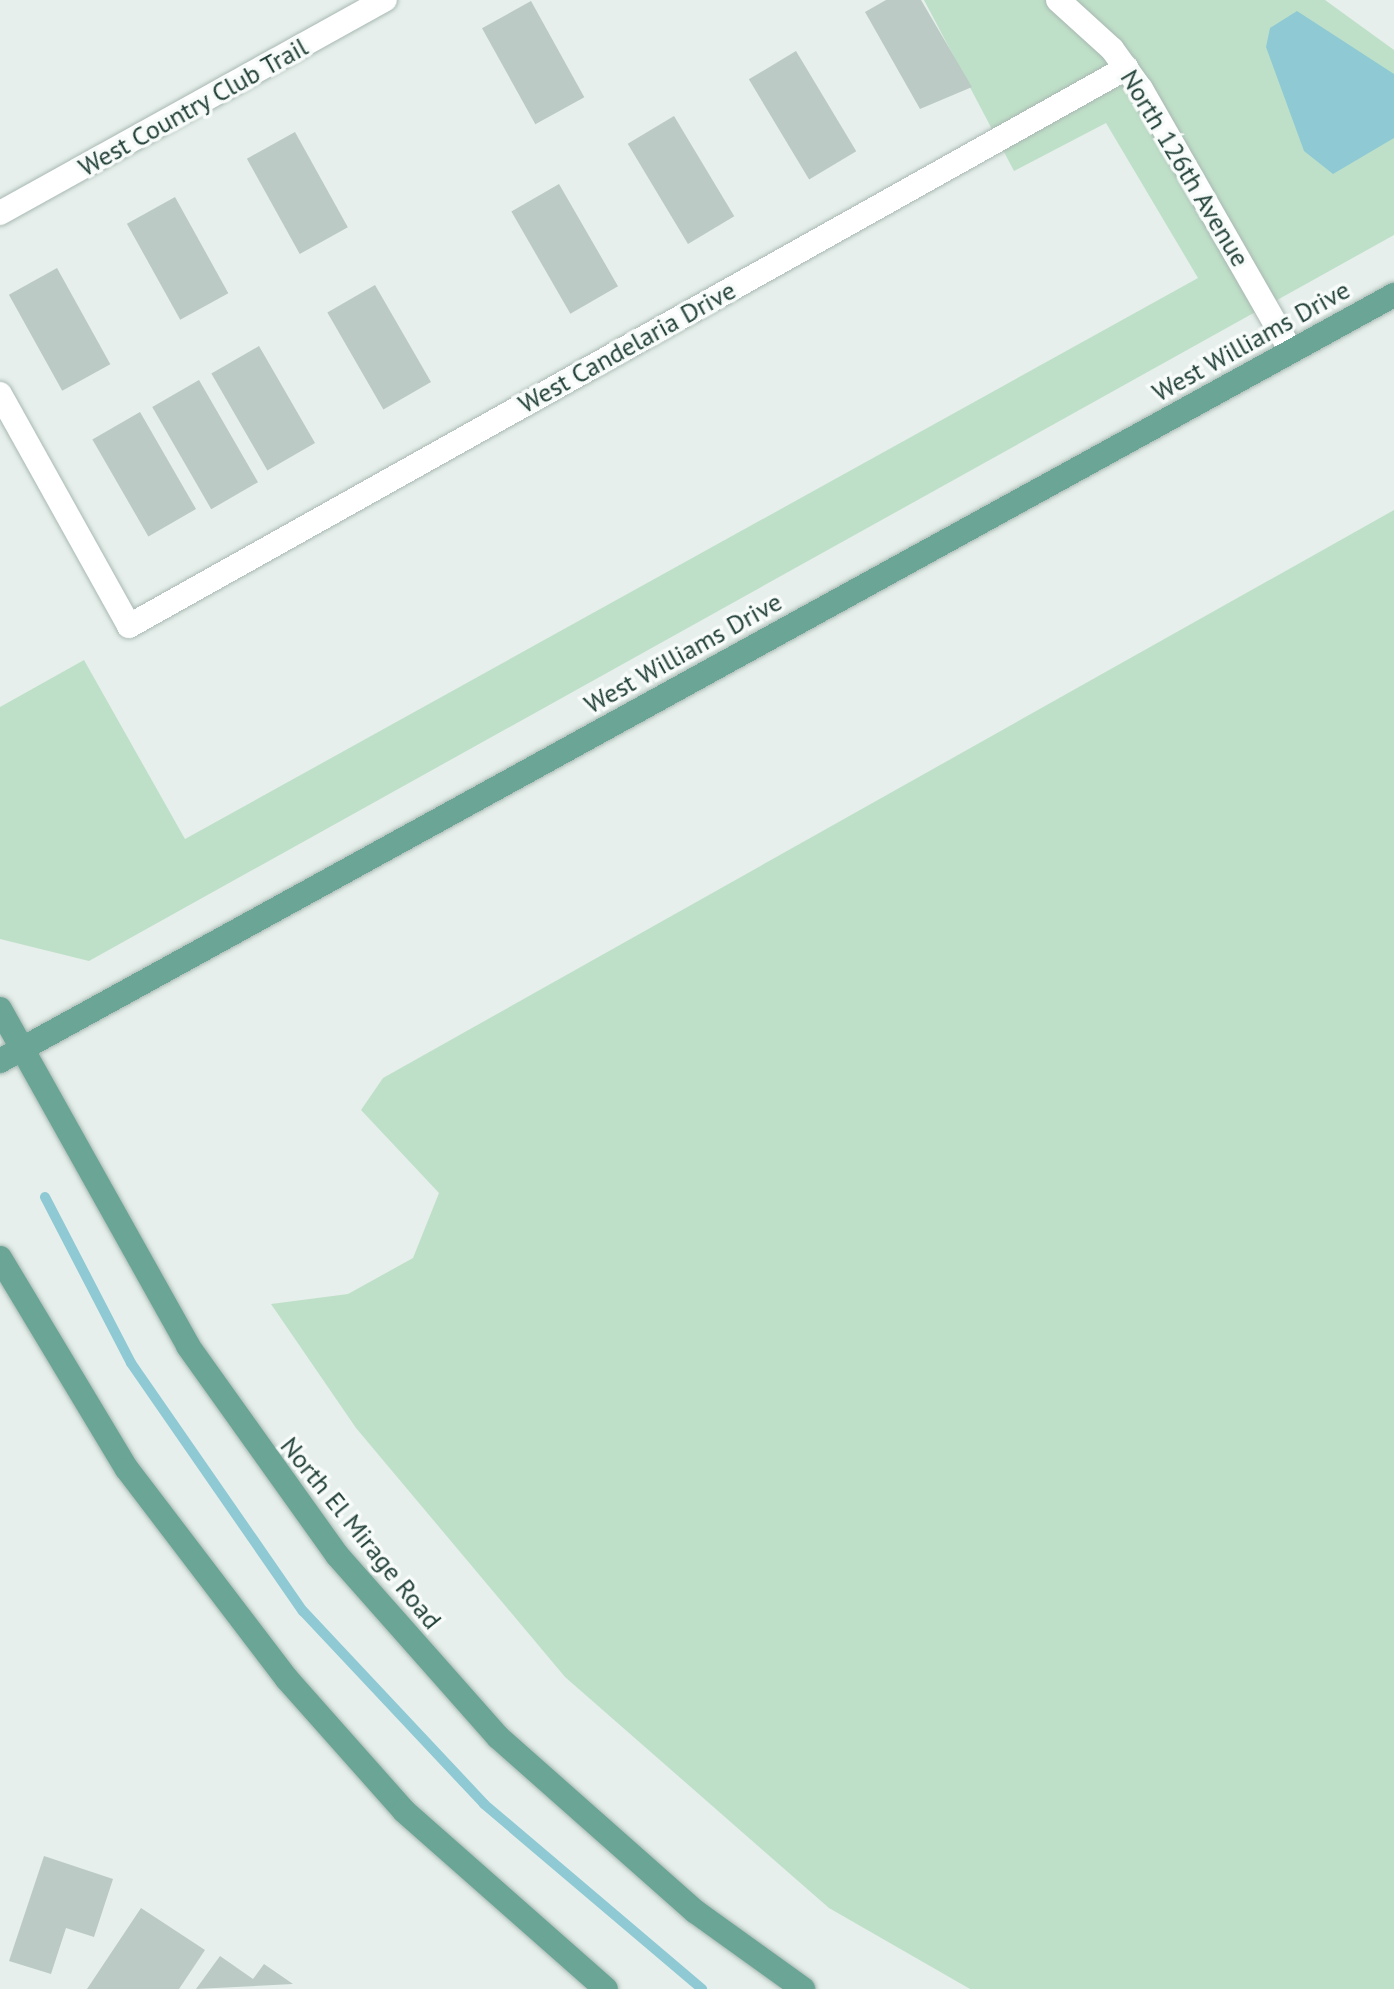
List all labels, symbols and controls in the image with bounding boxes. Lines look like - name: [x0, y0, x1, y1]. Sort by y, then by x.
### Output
- street label: West Country Club Trail: [72, 31, 314, 183]
- street label: North 126th Avenue: [1114, 64, 1256, 272]
- street label: West Candelaria Drive: [513, 274, 741, 420]
- street label: West Williams Drive: [1147, 274, 1355, 408]
- street label: West Williams Drive: [579, 586, 787, 720]
- street label: North El Mirage Road: [274, 1431, 448, 1635]

